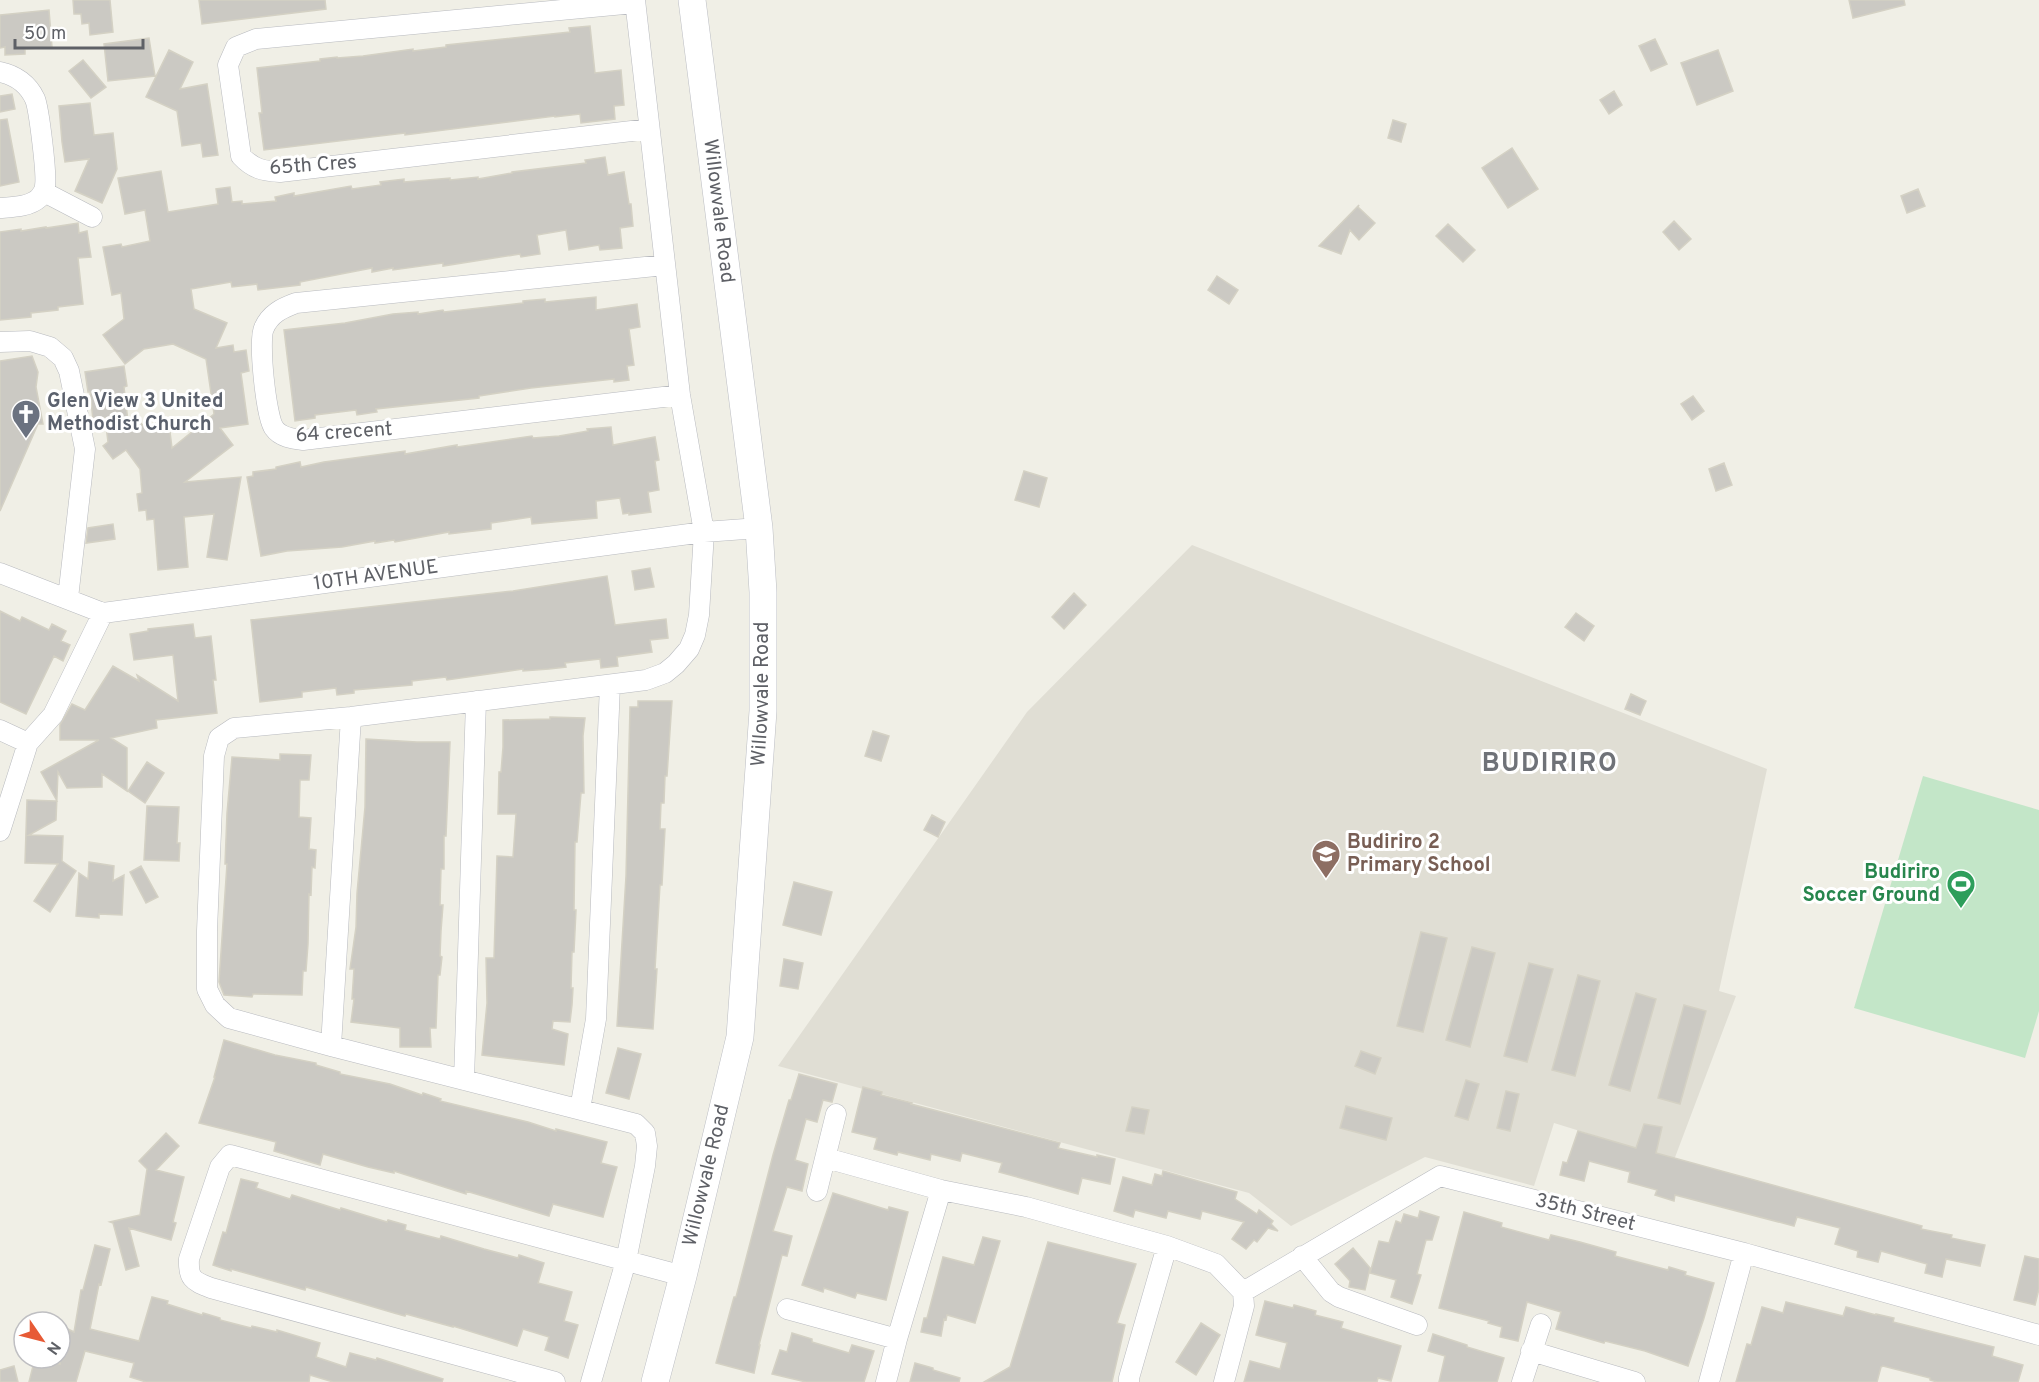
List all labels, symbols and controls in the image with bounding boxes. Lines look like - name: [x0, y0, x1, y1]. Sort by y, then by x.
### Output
- scale bar: [15, 12, 142, 50]
- text: 50 m: [24, 23, 66, 46]
- street label: Willowvale Road: [696, 137, 740, 285]
- street label: 65th Cres: [268, 150, 358, 182]
- place label: Glen View 3 United Methodist Church: [47, 389, 224, 438]
- church icon: Glen View 3 United Methodist Church: [10, 398, 42, 440]
- street label: 64 crecent: [295, 417, 393, 449]
- street label: 10TH AVENUE: [312, 554, 440, 598]
- street label: Willowvale Road: [746, 622, 776, 767]
- district label: BUDIRIRO: [1482, 748, 1618, 781]
- place label: Budiriro 2 Primary School: [1347, 830, 1491, 879]
- school or university icon: Budiriro 2 Primary School: [1310, 838, 1342, 880]
- place label: Budiriro Soccer Ground: [1802, 860, 1940, 909]
- sports icon: Budiriro Soccer Ground: [1945, 868, 1977, 910]
- street label: Willowvale Road: [678, 1102, 736, 1249]
- street label: 35th Street: [1532, 1188, 1638, 1238]
- north arrow: [12, 1310, 72, 1370]
- text: N: [41, 1337, 64, 1358]

